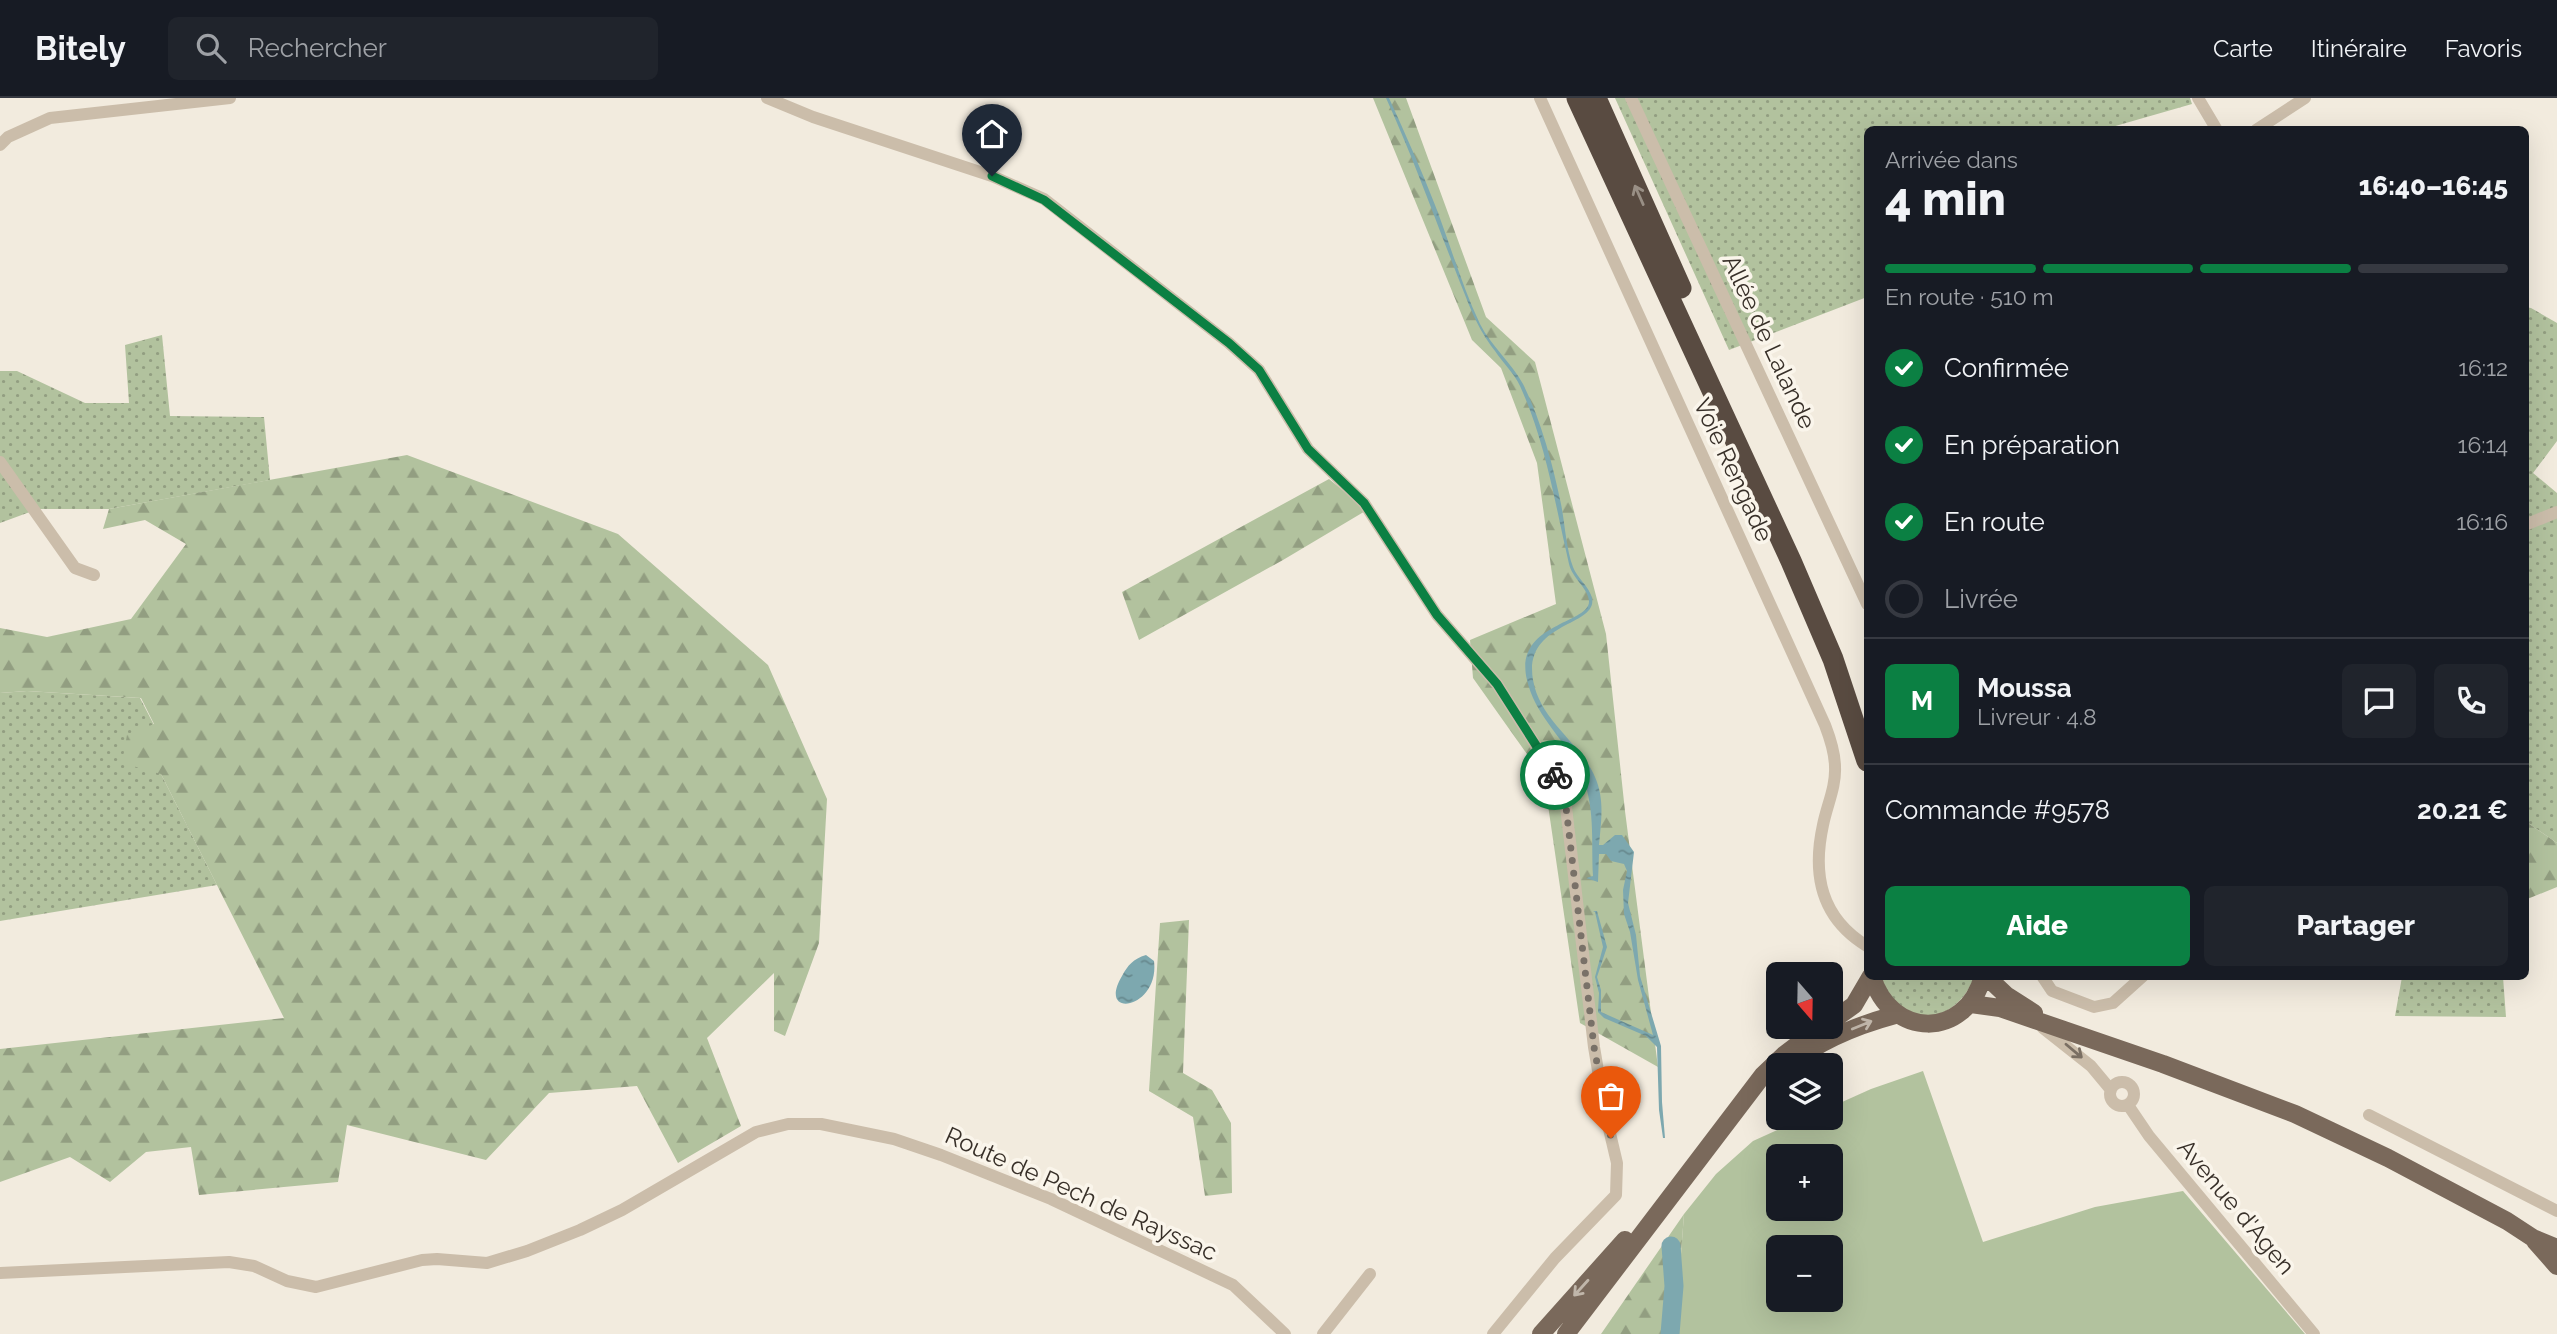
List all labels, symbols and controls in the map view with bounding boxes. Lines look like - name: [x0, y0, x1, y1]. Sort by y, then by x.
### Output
- search box: [168, 17, 658, 80]
- text: Bitely: [35, 29, 126, 68]
- icon: search: [192, 29, 230, 67]
- text: Rechercher: [248, 33, 387, 63]
- text: Carte: [2213, 34, 2273, 63]
- text: Itinéraire: [2311, 34, 2407, 63]
- text: Favoris: [2445, 34, 2522, 63]
- pin: [962, 104, 1022, 176]
- icon: home: [973, 115, 1011, 153]
- text: Arrivée dans: [1885, 146, 2018, 173]
- text: 16:40–16:45: [2359, 171, 2508, 201]
- text: 4 min: [1885, 172, 2006, 226]
- one-way arrow: [1632, 184, 1645, 206]
- street label: Allée de Lalande: [1716, 250, 1822, 433]
- text: En route · 510 m: [1885, 283, 2054, 310]
- icon: check: [1885, 349, 1923, 387]
- text: Confirmée: [1944, 353, 2069, 383]
- text: 16:12: [2458, 354, 2508, 381]
- street label: Voie Rengade: [1688, 394, 1779, 546]
- icon: check: [1885, 426, 1923, 464]
- text: En préparation: [1944, 430, 2120, 460]
- text: 16:14: [2458, 431, 2508, 458]
- icon: check: [1885, 503, 1923, 541]
- text: En route: [1944, 507, 2045, 537]
- text: 16:16: [2456, 508, 2508, 535]
- text: Livrée: [1944, 584, 2018, 614]
- button: chat: [2342, 664, 2416, 738]
- button: phone: [2434, 664, 2508, 738]
- text: Moussa: [1977, 673, 2072, 703]
- text: M: [1911, 686, 1933, 716]
- text: Livreur · 4.8: [1977, 703, 2097, 730]
- courier: [1520, 740, 1590, 810]
- icon: bike: [1536, 756, 1574, 794]
- text: Commande #9578: [1885, 795, 2110, 825]
- text: 20.21 €: [2417, 795, 2508, 825]
- button: Aide: [1885, 886, 2190, 966]
- button: Partager: [2204, 886, 2508, 966]
- north arrow: [1766, 962, 1843, 1040]
- map controls: [1766, 962, 1843, 1312]
- one-way arrow: [1850, 1018, 1872, 1031]
- one-way arrow: [2065, 1043, 2083, 1059]
- button: layers: [1766, 1053, 1843, 1130]
- pin: [1581, 1066, 1641, 1138]
- icon: bag: [1592, 1077, 1630, 1115]
- street label: Route de Pech de Rayssac: [941, 1120, 1222, 1267]
- street label: Avenue d'Agen: [2172, 1133, 2301, 1280]
- button: +: [1766, 1144, 1843, 1221]
- button: −: [1766, 1235, 1843, 1312]
- one-way arrow: [1573, 1279, 1589, 1297]

